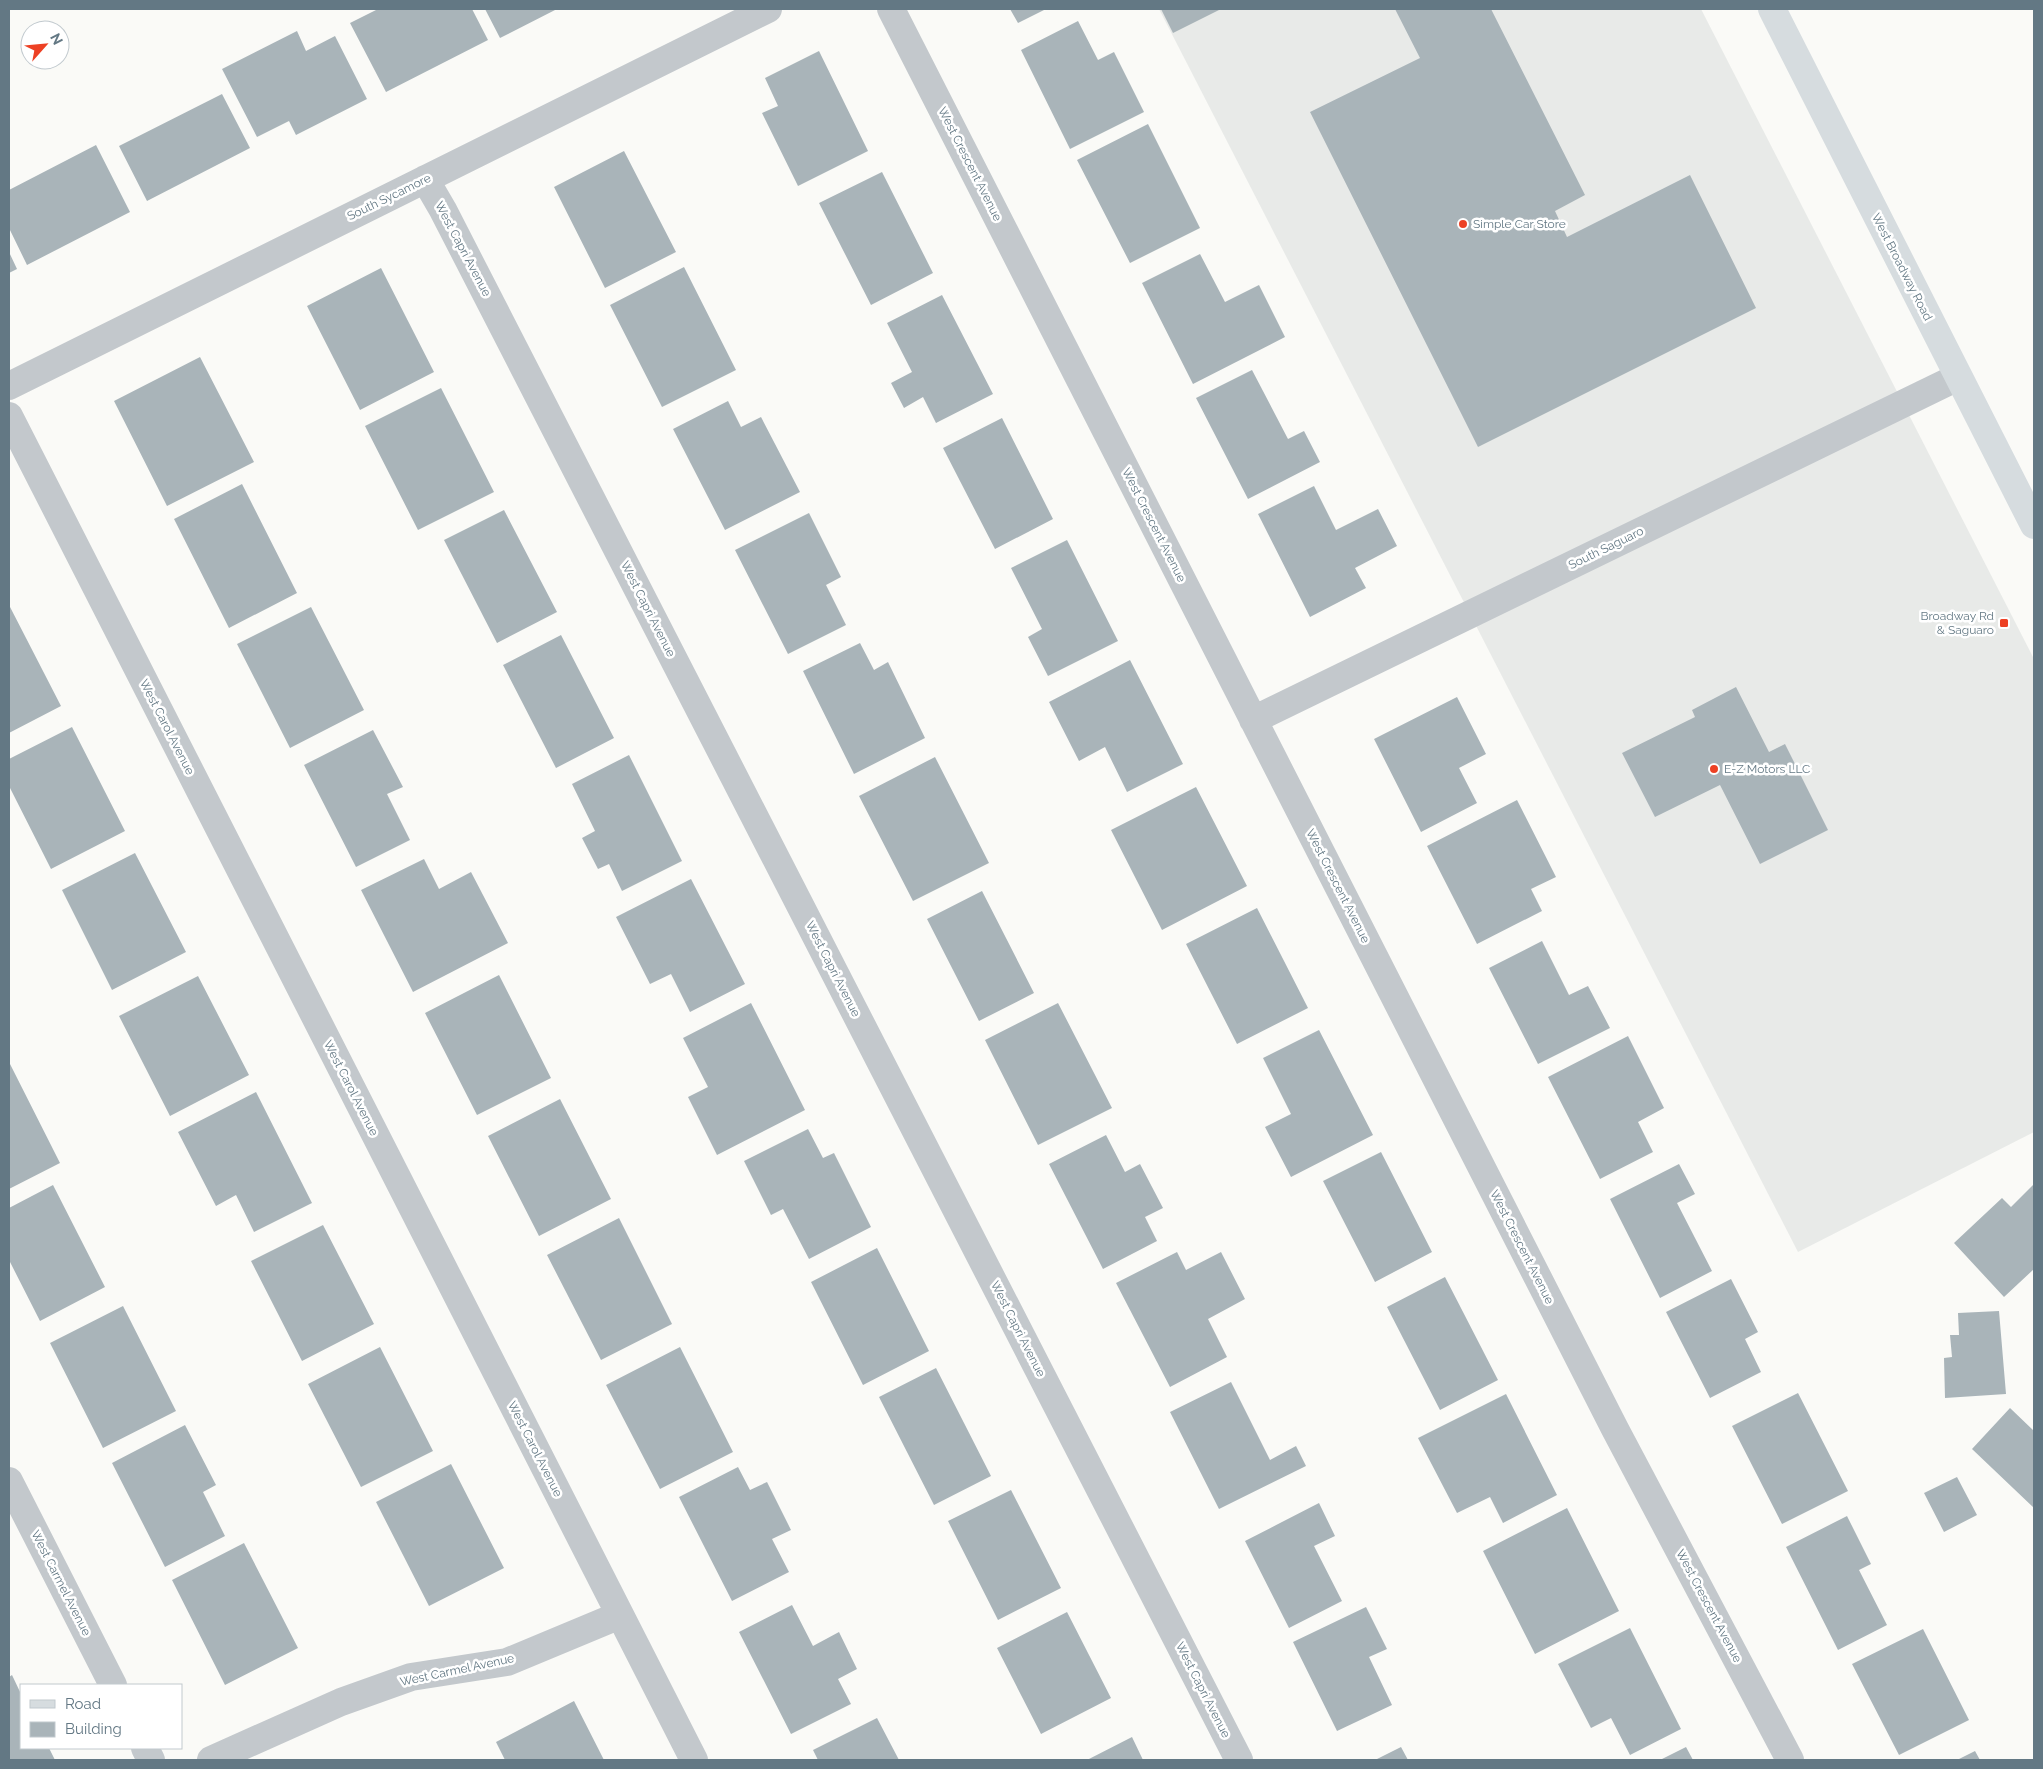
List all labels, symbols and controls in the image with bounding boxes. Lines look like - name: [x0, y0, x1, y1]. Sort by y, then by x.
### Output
- north arrow: [20, 20, 70, 70]
- text: N: [47, 31, 66, 47]
- street label: West Crescent Avenue: [935, 105, 1005, 223]
- street label: South Sycamore: [345, 171, 433, 223]
- street label: West Capri Avenue: [432, 199, 494, 299]
- street label: West Broadway Road: [1869, 211, 1935, 323]
- place label: Simple Car Store: [1473, 217, 1566, 231]
- marker: Simple Car Store: [1457, 218, 1469, 230]
- street label: West Crescent Avenue: [1119, 466, 1189, 584]
- street label: South Saguaro: [1566, 524, 1646, 572]
- street label: West Capri Avenue: [618, 559, 678, 659]
- place label: Broadway Rd & Saguaro: [1921, 609, 1994, 637]
- marker: Broadway Rd & Saguaro: [1998, 617, 2010, 629]
- street label: West Carol Avenue: [137, 677, 197, 777]
- place label: E-Z Motors LLC: [1724, 762, 1810, 776]
- marker: E-Z Motors LLC: [1708, 763, 1720, 775]
- street label: West Crescent Avenue: [1303, 827, 1373, 945]
- street label: West Capri Avenue: [803, 919, 863, 1019]
- street label: West Carol Avenue: [321, 1038, 381, 1138]
- street label: West Crescent Avenue: [1487, 1188, 1557, 1306]
- street label: West Capri Avenue: [988, 1279, 1048, 1379]
- street label: West Carol Avenue: [505, 1399, 565, 1499]
- street label: West Carmel Avenue: [28, 1528, 94, 1638]
- street label: West Crescent Avenue: [1673, 1547, 1745, 1665]
- street label: West Capri Avenue: [1173, 1640, 1233, 1740]
- street label: West Carmel Avenue: [399, 1651, 515, 1689]
- legend: [20, 1684, 182, 1749]
- text: Road: [65, 1695, 101, 1713]
- text: Building: [65, 1720, 122, 1738]

